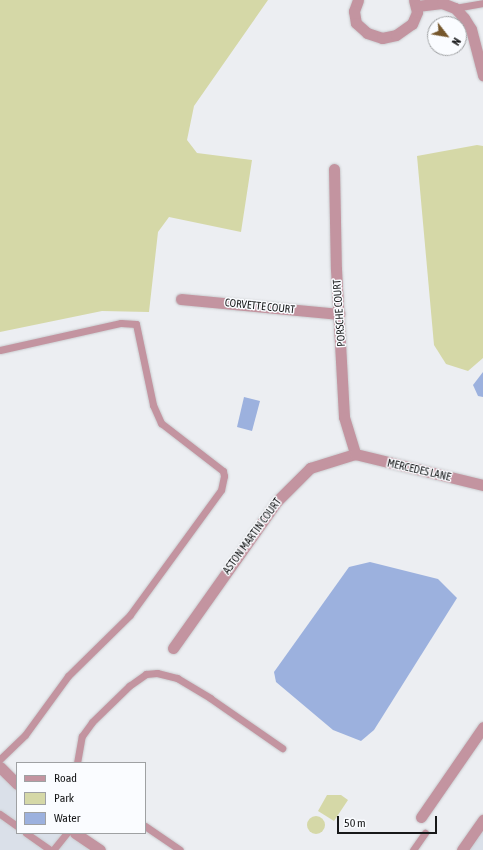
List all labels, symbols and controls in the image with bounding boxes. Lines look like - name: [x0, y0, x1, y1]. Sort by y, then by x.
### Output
- north arrow: [427, 16, 467, 56]
- text: N: [450, 36, 463, 48]
- street label: PORSCHE COURT: [330, 279, 348, 347]
- street label: CORVETTE COURT: [224, 296, 296, 316]
- street label: MERCEDES LANE: [386, 456, 452, 484]
- street label: ASTON MARTIN COURT: [220, 495, 284, 577]
- legend: [16, 762, 146, 834]
- text: Road: [54, 771, 77, 785]
- text: Park: [54, 791, 74, 805]
- scale bar: [339, 808, 439, 834]
- text: Water: [54, 811, 80, 825]
- text: 50 m: [344, 816, 366, 830]

